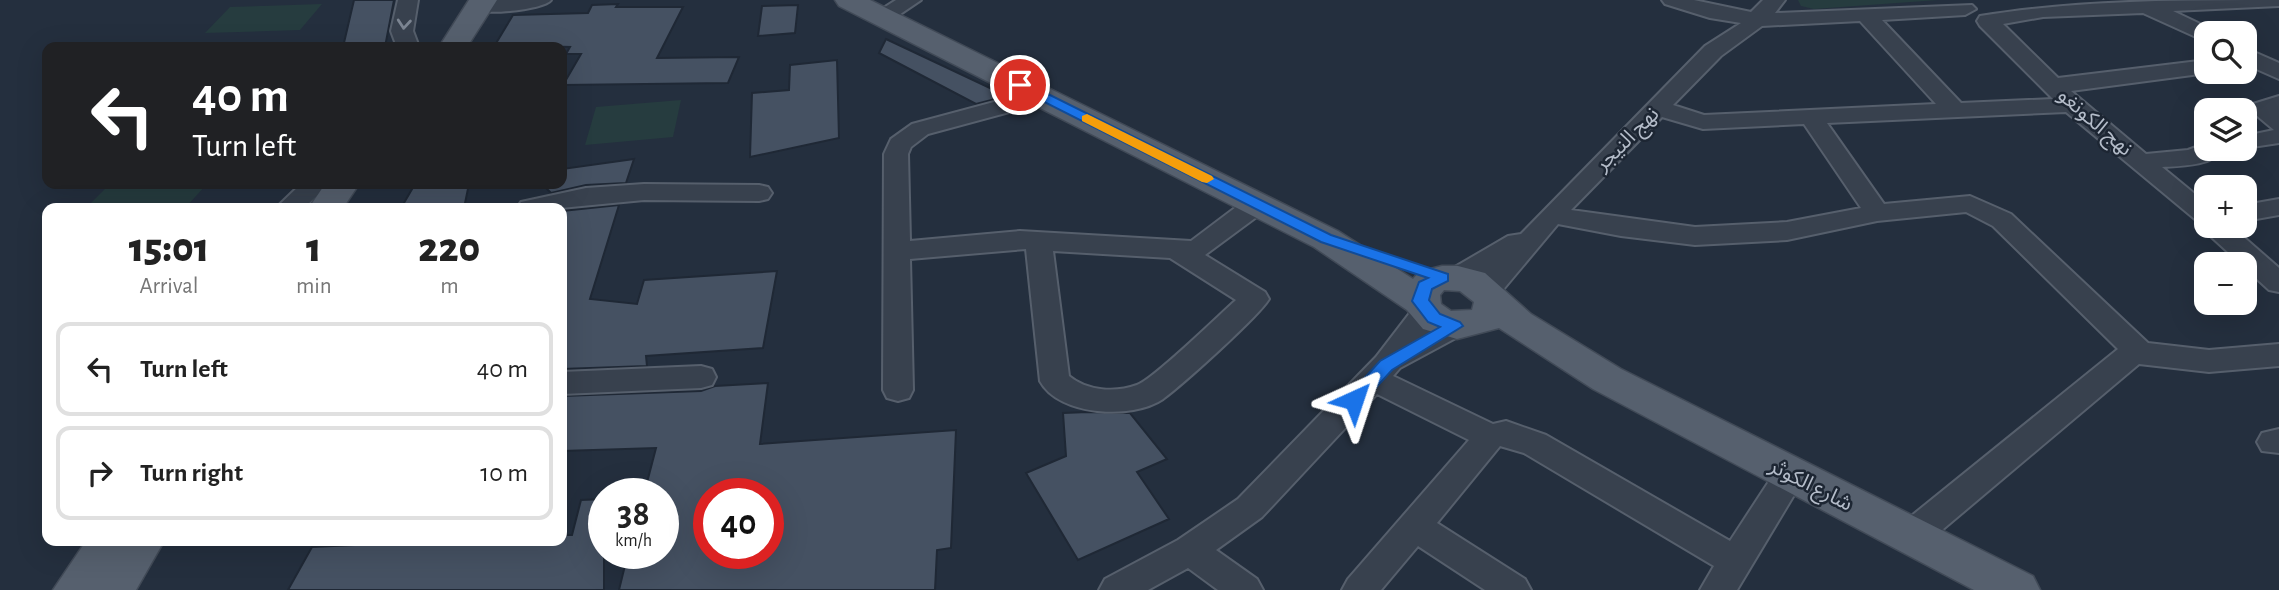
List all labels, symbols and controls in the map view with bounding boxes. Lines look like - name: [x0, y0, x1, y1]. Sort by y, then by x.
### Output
- one-way arrow: [397, 19, 412, 30]
- map controls: [2194, 21, 2257, 315]
- button: search: [2194, 21, 2257, 84]
- pin: [990, 55, 1050, 115]
- icon: arrive: [1001, 66, 1039, 104]
- icon: left: [77, 70, 168, 161]
- text: 40 m: [192, 72, 289, 121]
- street label: نهج الكونغو: [2051, 84, 2136, 163]
- button: layers: [2194, 98, 2257, 161]
- street label: نهج النيجر: [1590, 103, 1666, 178]
- text: Turn left: [192, 130, 296, 162]
- button: +: [2194, 175, 2257, 238]
- text: 15:01: [129, 227, 209, 269]
- text: 1: [306, 227, 322, 269]
- text: 220: [418, 227, 480, 269]
- button: −: [2194, 252, 2257, 315]
- text: Arrival: [139, 275, 199, 298]
- text: min: [296, 275, 332, 298]
- text: m: [440, 275, 459, 298]
- icon: left: [81, 350, 119, 388]
- text: Turn left: [140, 356, 228, 382]
- text: 40 m: [477, 356, 528, 382]
- position arrow: [1317, 363, 1391, 437]
- icon: right: [81, 454, 119, 492]
- street label: شارع الكوثر: [1763, 455, 1856, 518]
- text: Turn right: [140, 460, 243, 486]
- text: 10 m: [480, 460, 528, 486]
- speed limit sign: 40: [693, 478, 784, 569]
- text: 38: [617, 497, 650, 532]
- text: km/h: [615, 532, 652, 550]

